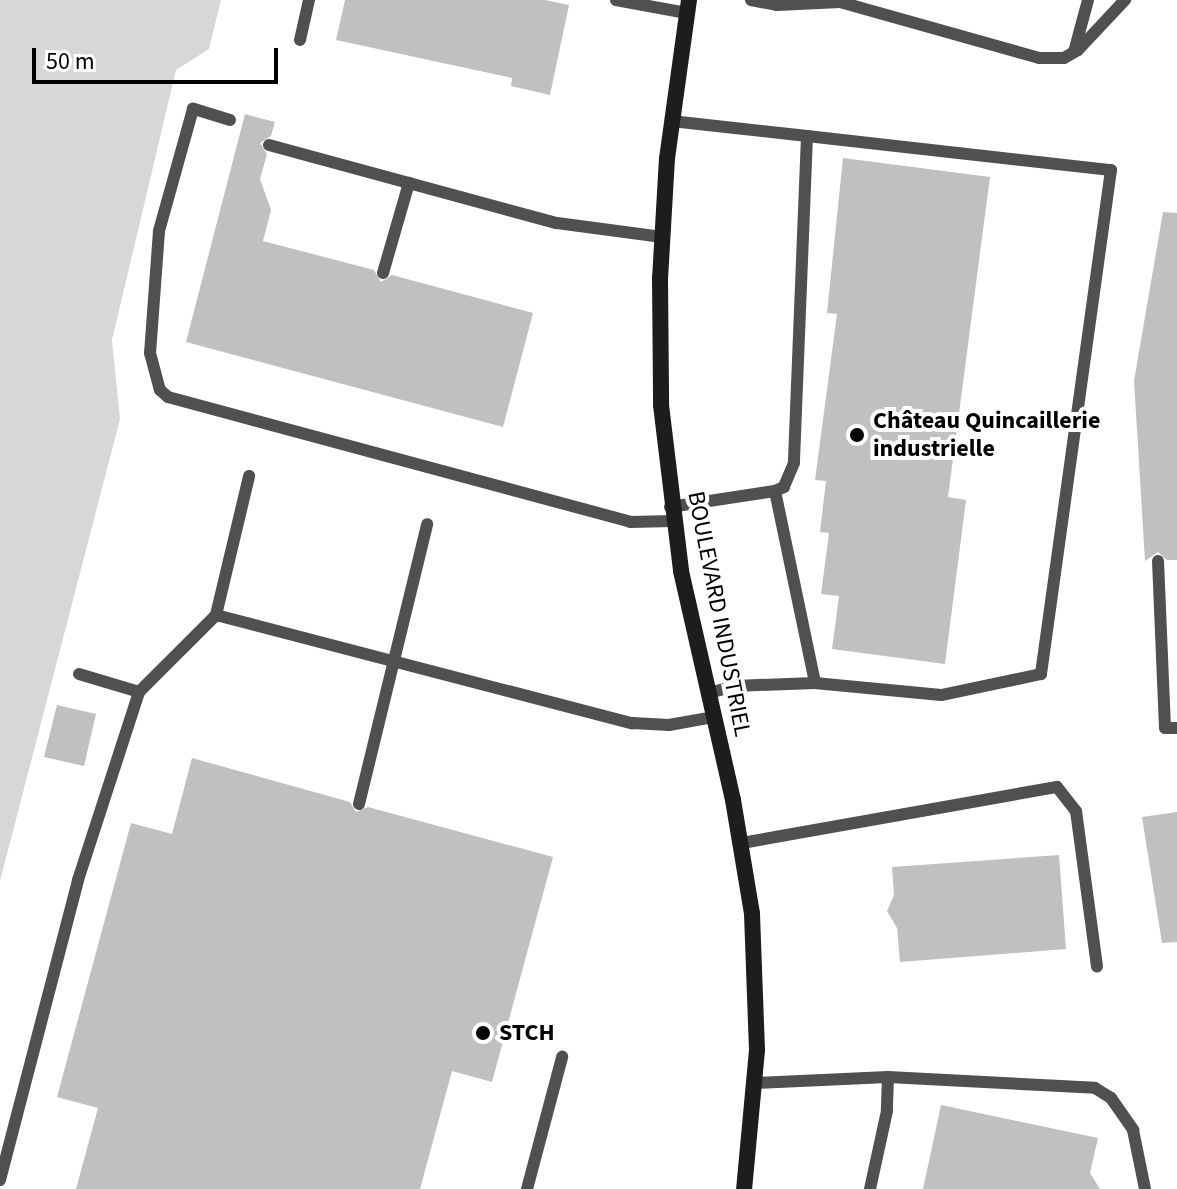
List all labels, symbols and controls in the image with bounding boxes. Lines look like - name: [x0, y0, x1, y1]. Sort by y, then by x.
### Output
- scale bar: [36, 32, 282, 82]
- text: 50 m: [46, 44, 95, 79]
- place label: Château Quincaillerie industrielle: [873, 407, 1100, 463]
- marker: Château Quincaillerie industrielle: [848, 426, 866, 444]
- street label: BOULEVARD INDUSTRIEL: [681, 489, 757, 739]
- place label: STCH: [499, 1019, 555, 1047]
- marker: STCH: [474, 1024, 492, 1042]

